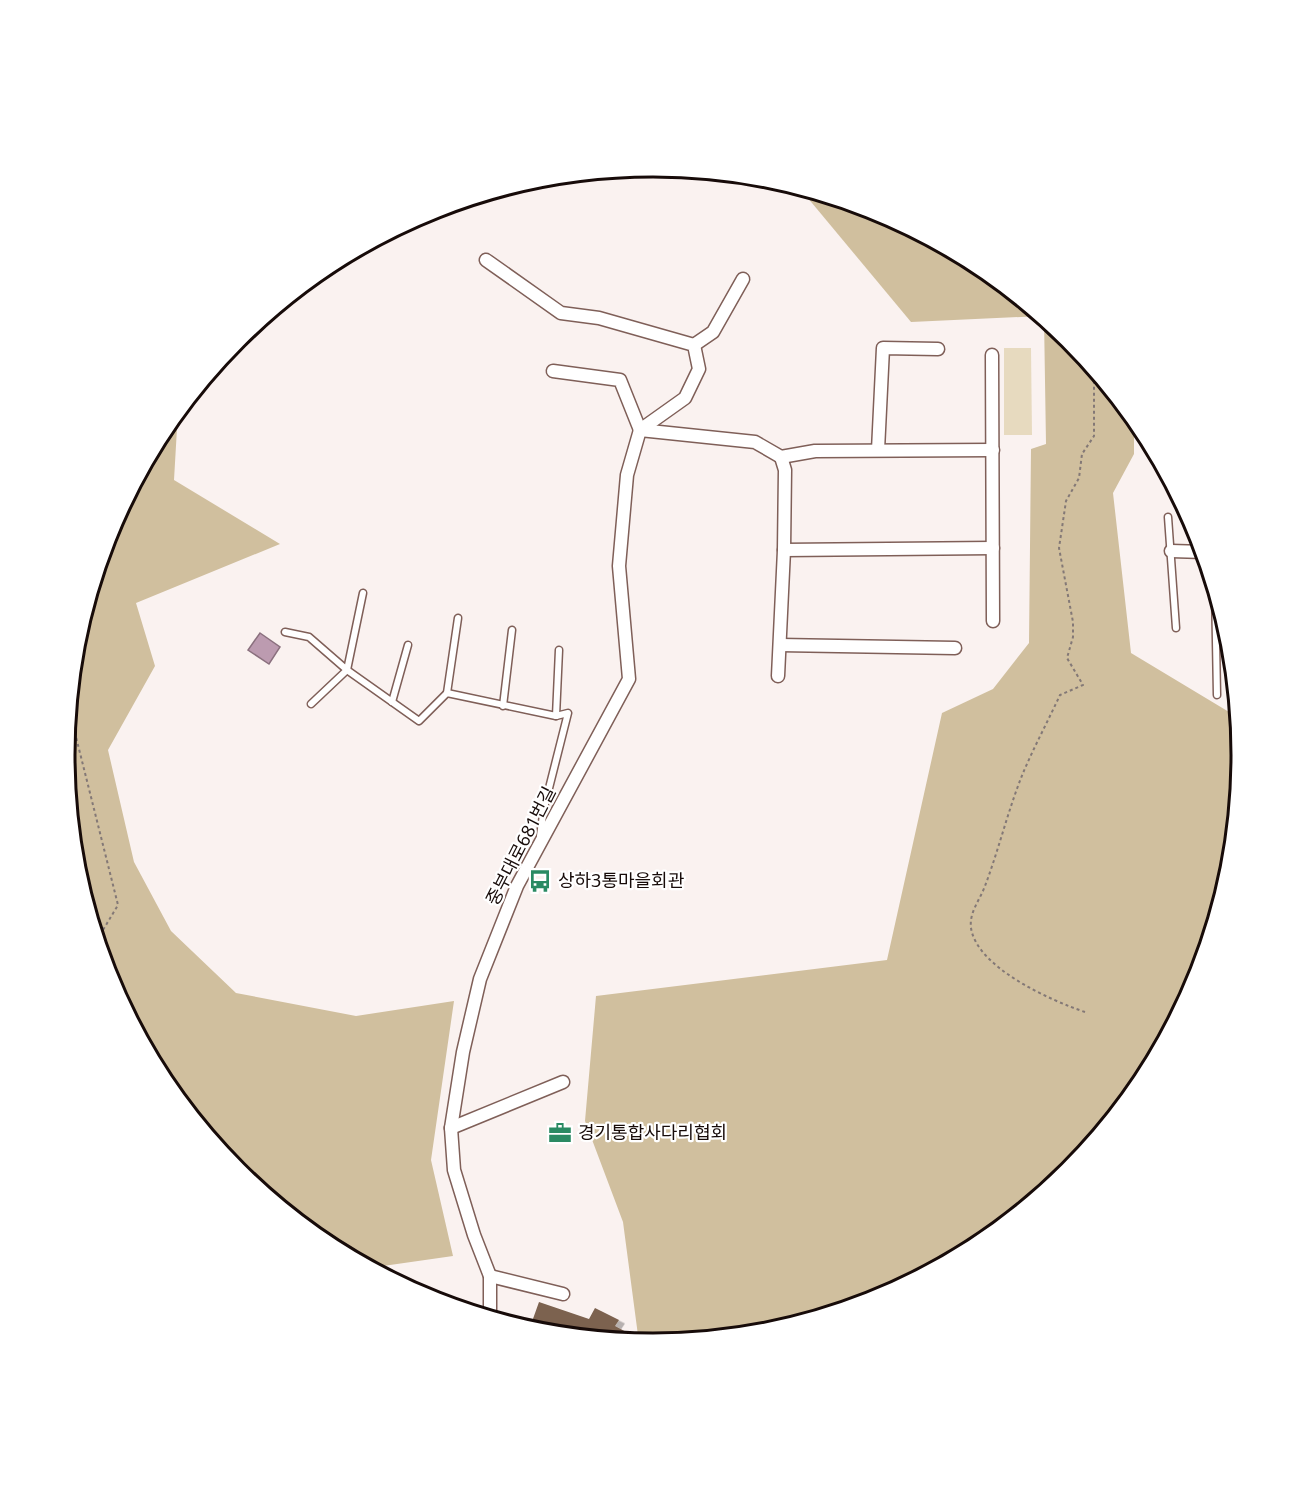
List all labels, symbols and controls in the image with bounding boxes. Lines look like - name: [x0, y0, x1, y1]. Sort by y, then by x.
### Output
- street label: 중부대로681번길: [480, 782, 560, 909]
- bus stop icon: 상하3통마을회관: [527, 868, 553, 894]
- place label: 상하3통마을회관: [558, 868, 685, 892]
- office icon: 경기통합사다리협회: [547, 1120, 573, 1146]
- place label: 경기통합사다리협회: [578, 1120, 727, 1144]

